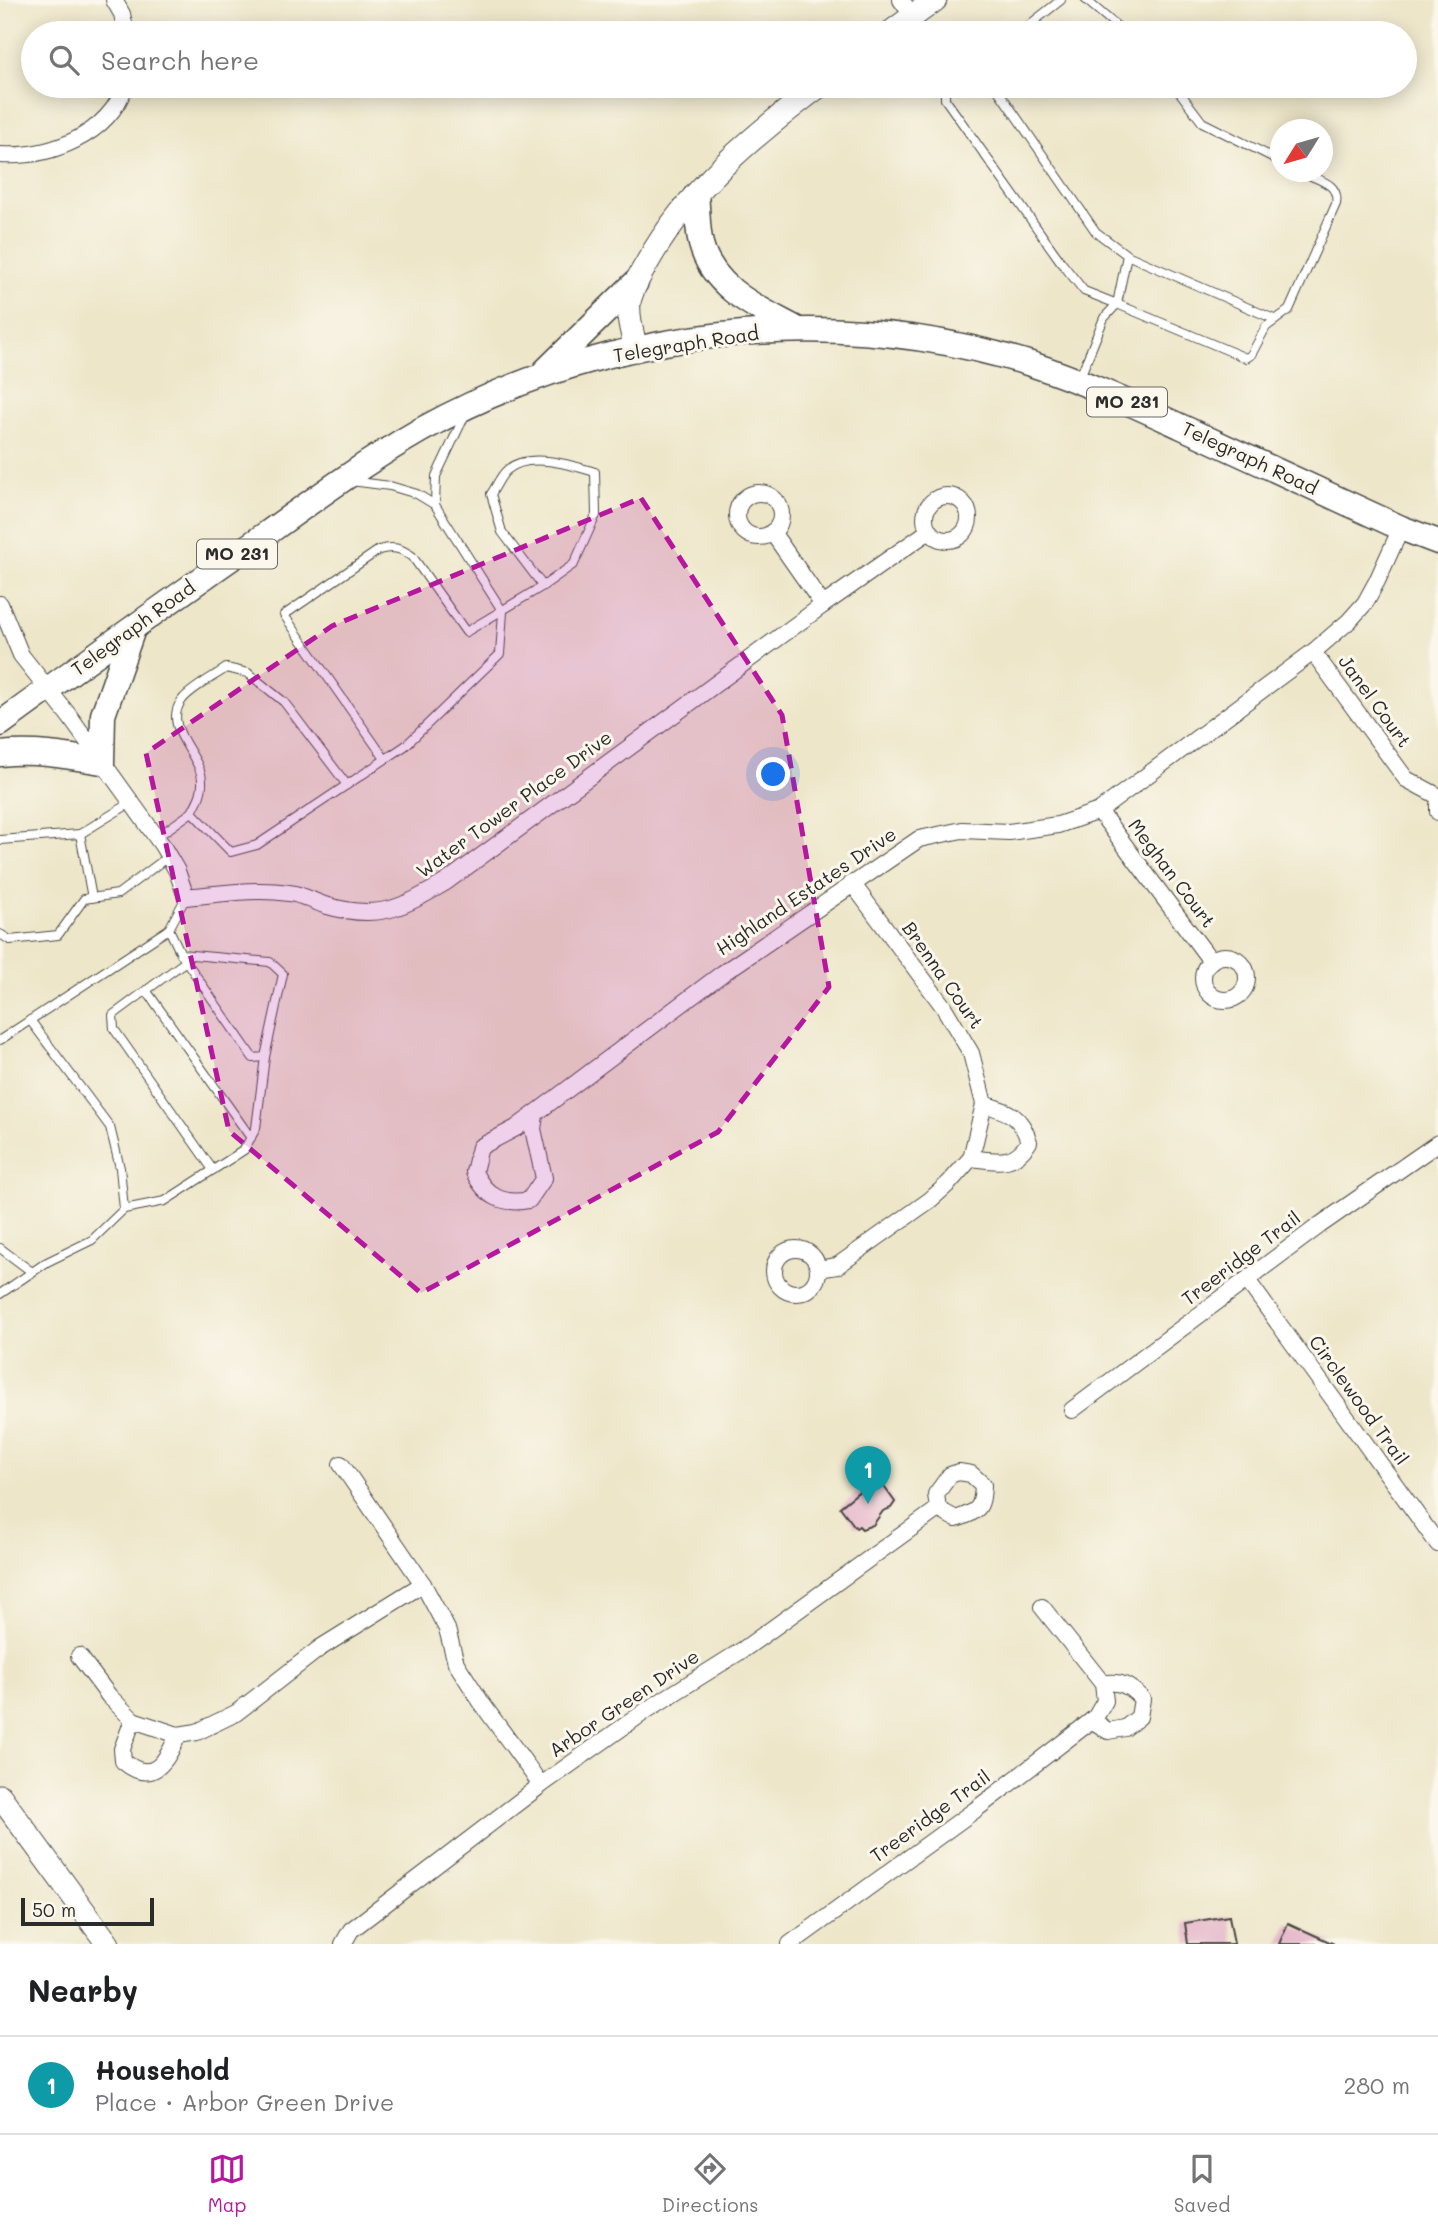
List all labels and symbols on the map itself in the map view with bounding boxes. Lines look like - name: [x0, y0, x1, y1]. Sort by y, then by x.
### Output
- north arrow: [1270, 119, 1333, 182]
- street label: Telegraph Road: [611, 320, 761, 367]
- road number: MO 231: [1087, 388, 1167, 416]
- street label: Telegraph Road: [1178, 415, 1322, 500]
- road number: MO 231: [197, 540, 277, 568]
- street label: Telegraph Road: [66, 574, 200, 681]
- street label: Janel Court: [1333, 649, 1417, 752]
- street label: Water Tower Place Drive: [411, 724, 616, 883]
- your location: [756, 757, 790, 791]
- street label: Meghan Court: [1123, 813, 1222, 932]
- street label: Highland Estates Drive: [711, 821, 901, 960]
- street label: Brenna Court: [897, 916, 990, 1033]
- street label: Treeridge Trail: [1176, 1205, 1305, 1310]
- street label: Circlewood Trail: [1304, 1330, 1415, 1470]
- pin: 1: [845, 1446, 891, 1504]
- street label: Arbor Green Drive: [544, 1643, 704, 1762]
- street label: Treeridge Trail: [865, 1764, 995, 1868]
- scale bar: [21, 1895, 154, 1927]

